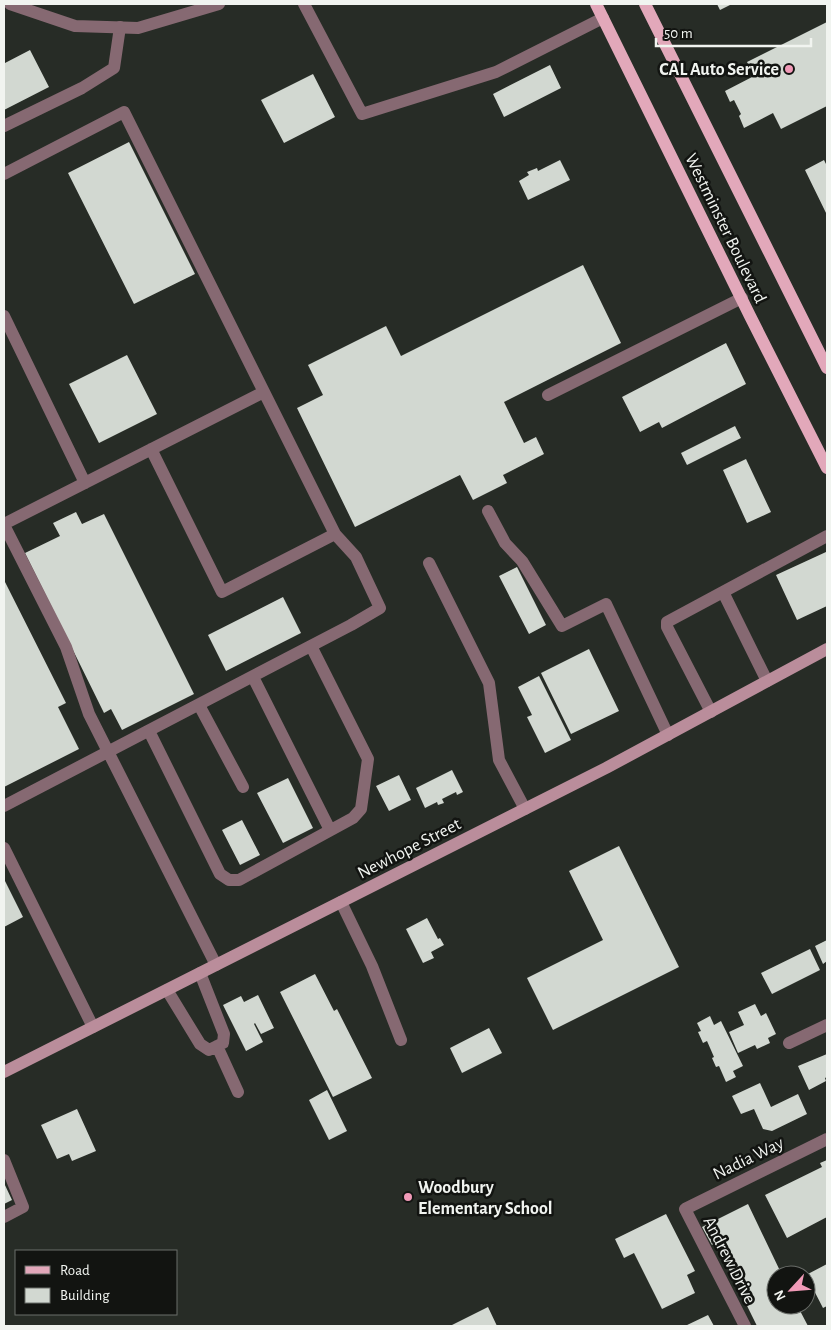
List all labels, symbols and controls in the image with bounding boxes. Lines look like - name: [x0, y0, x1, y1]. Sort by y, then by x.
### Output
- scale bar: [656, 15, 811, 47]
- text: 50 m: [664, 26, 693, 41]
- place label: CAL Auto Service: [659, 61, 779, 79]
- marker: CAL Auto Service: [783, 63, 795, 75]
- street label: Westminster Boulevard: [681, 151, 769, 306]
- street label: Newhope Street: [355, 815, 464, 883]
- street label: Nadia Way: [710, 1134, 787, 1184]
- place label: Woodbury Elementary School: [418, 1179, 553, 1218]
- marker: Woodbury Elementary School: [402, 1191, 414, 1203]
- street label: Andrew Drive: [699, 1214, 759, 1307]
- legend: [15, 1250, 178, 1315]
- text: Road: [60, 1263, 90, 1278]
- north arrow: [766, 1265, 816, 1315]
- text: Building: [60, 1288, 110, 1303]
- text: N: [772, 1288, 789, 1303]

